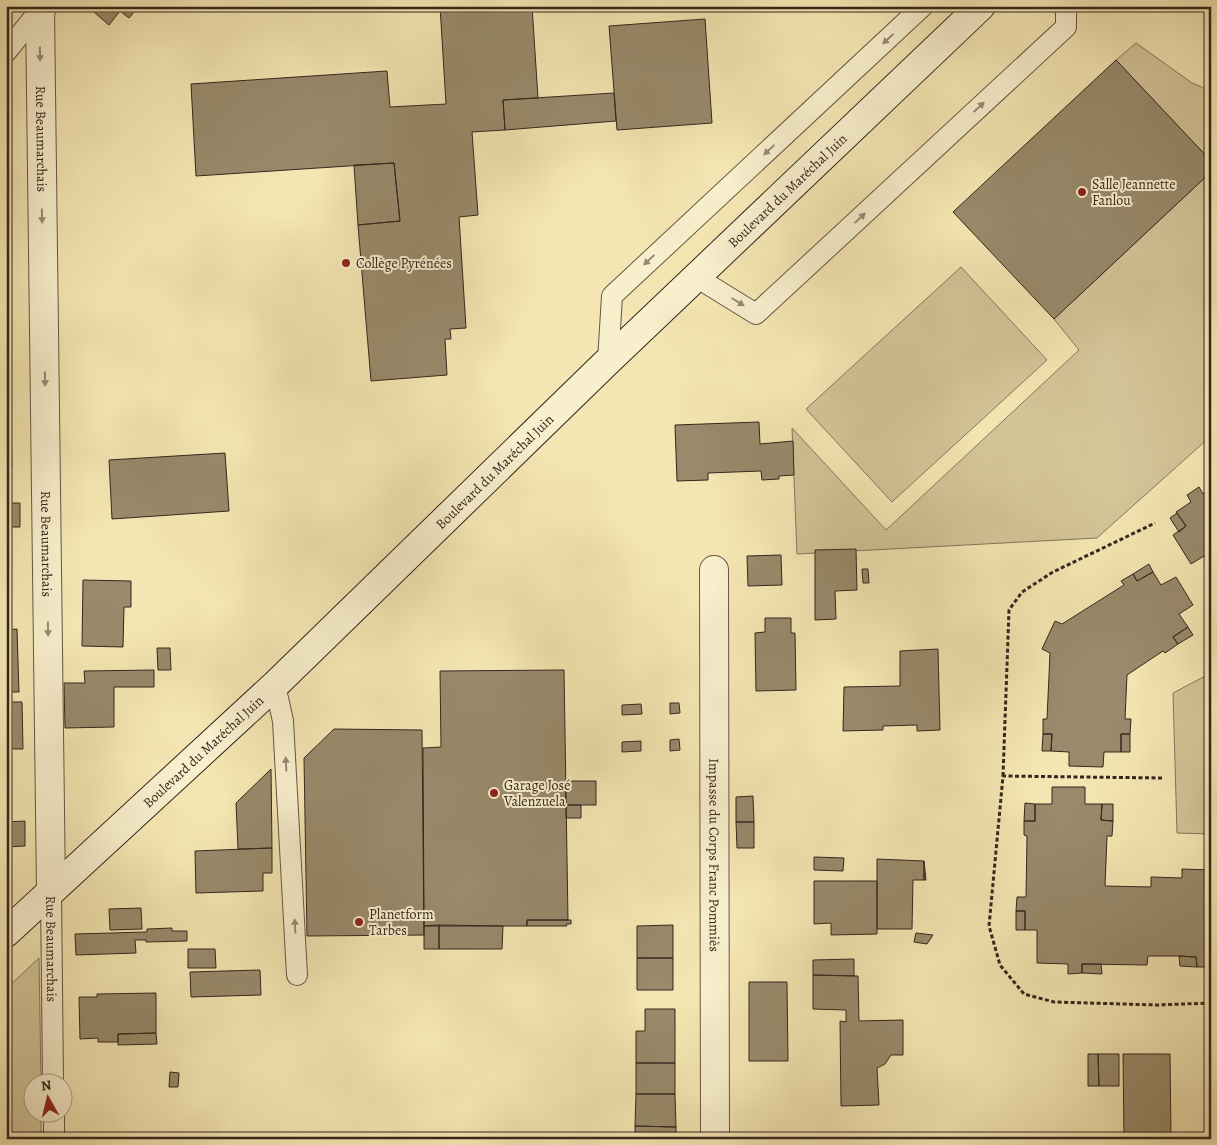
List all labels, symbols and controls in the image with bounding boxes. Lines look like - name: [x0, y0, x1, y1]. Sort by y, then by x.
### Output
- one-way arrow: [882, 33, 894, 45]
- one-way arrow: [36, 46, 44, 62]
- street label: Rue Beaumarchais: [31, 86, 52, 192]
- one-way arrow: [973, 101, 985, 113]
- street label: Boulevard du Maréchal Juin: [724, 129, 851, 252]
- one-way arrow: [763, 144, 775, 156]
- place label: Salle Jeannette Fanlou: [1092, 175, 1175, 210]
- marker: Salle Jeannette Fanlou: [1076, 186, 1088, 198]
- one-way arrow: [39, 209, 47, 225]
- one-way arrow: [853, 212, 865, 224]
- place label: Collège Pyrénées: [356, 254, 452, 273]
- one-way arrow: [643, 255, 656, 266]
- marker: Collège Pyrénées: [340, 257, 352, 269]
- one-way arrow: [731, 298, 744, 307]
- one-way arrow: [41, 371, 49, 387]
- street label: Boulevard du Maréchal Juin: [431, 409, 558, 533]
- street label: Rue Beaumarchais: [37, 491, 57, 597]
- one-way arrow: [44, 621, 52, 637]
- street label: Boulevard du Maréchal Juin: [139, 691, 268, 812]
- one-way arrow: [281, 755, 289, 771]
- street label: Impasse du Corps Franc Pommiès: [705, 758, 724, 952]
- place label: Garage José Valenzuela: [503, 776, 570, 811]
- marker: Garage José Valenzuela: [488, 787, 500, 799]
- street label: Rue Beaumarchais: [42, 896, 62, 1002]
- place label: Planetform Tarbes: [369, 905, 434, 940]
- marker: Planetform Tarbes: [353, 916, 365, 928]
- one-way arrow: [290, 918, 298, 934]
- north arrow: [22, 1072, 72, 1122]
- text: N: [40, 1076, 53, 1096]

